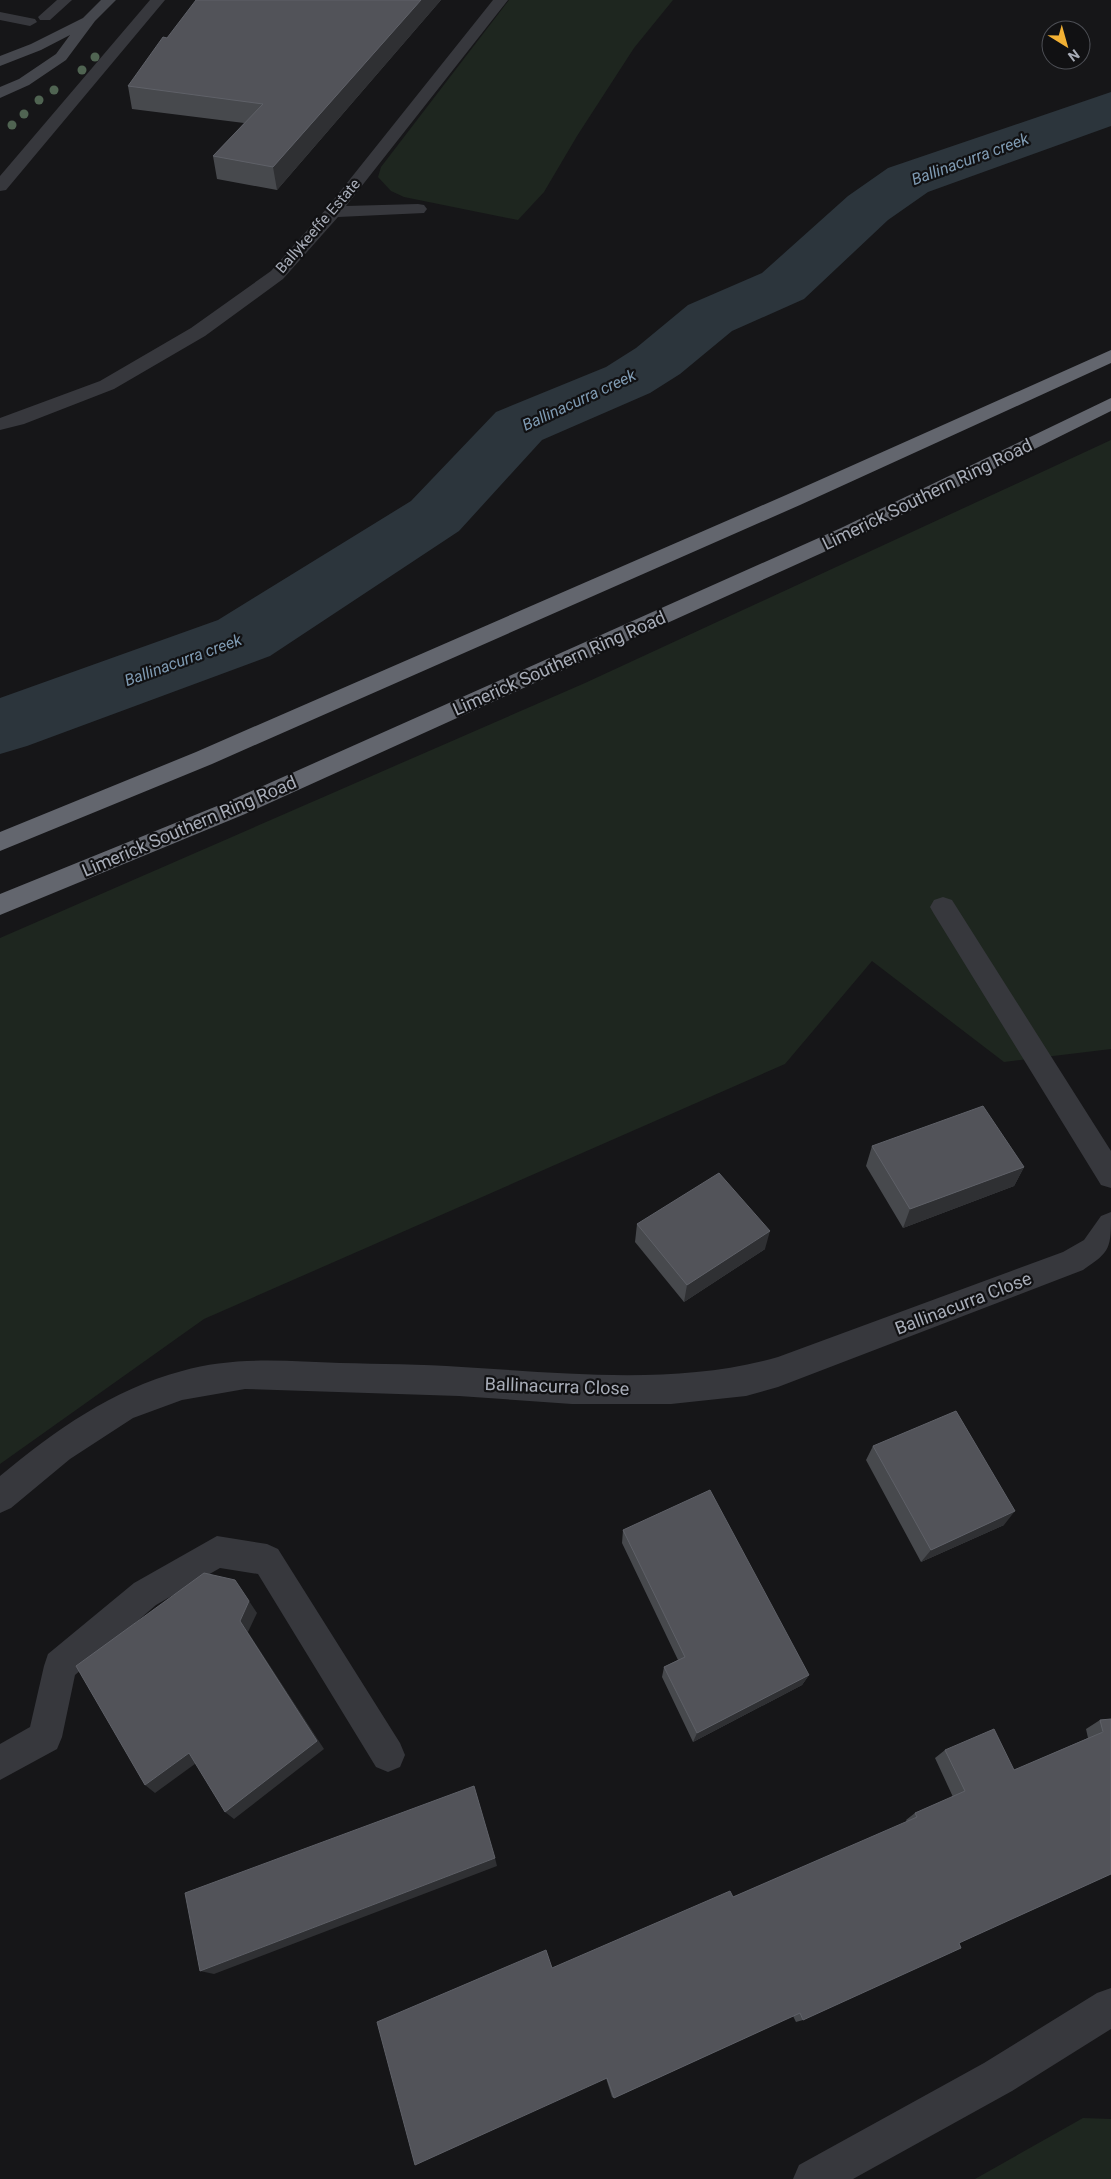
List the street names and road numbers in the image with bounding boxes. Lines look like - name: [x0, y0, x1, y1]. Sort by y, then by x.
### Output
- street label: Ballykeeffe Estate: [272, 175, 364, 277]
- street label: Limerick Southern Ring Road: [819, 434, 1035, 554]
- street label: Limerick Southern Ring Road: [449, 606, 669, 720]
- street label: Limerick Southern Ring Road: [79, 771, 299, 881]
- street label: Ballinacurra Close: [892, 1267, 1034, 1339]
- street label: Ballinacurra Close: [484, 1373, 630, 1399]

